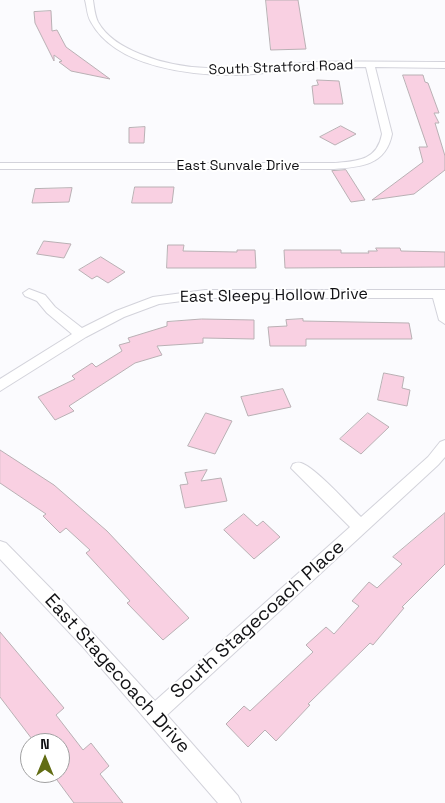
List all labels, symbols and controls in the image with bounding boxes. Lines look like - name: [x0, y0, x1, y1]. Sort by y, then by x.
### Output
- street label: South Stratford Road: [208, 57, 354, 79]
- street label: East Sunvale Drive: [177, 158, 299, 174]
- street label: East Sleepy Hollow Drive: [180, 285, 368, 307]
- street label: South Stagecoach Place: [166, 536, 350, 704]
- street label: East Stagecoach Drive: [39, 590, 195, 758]
- north arrow: [20, 733, 70, 783]
- text: N: [40, 735, 50, 753]

